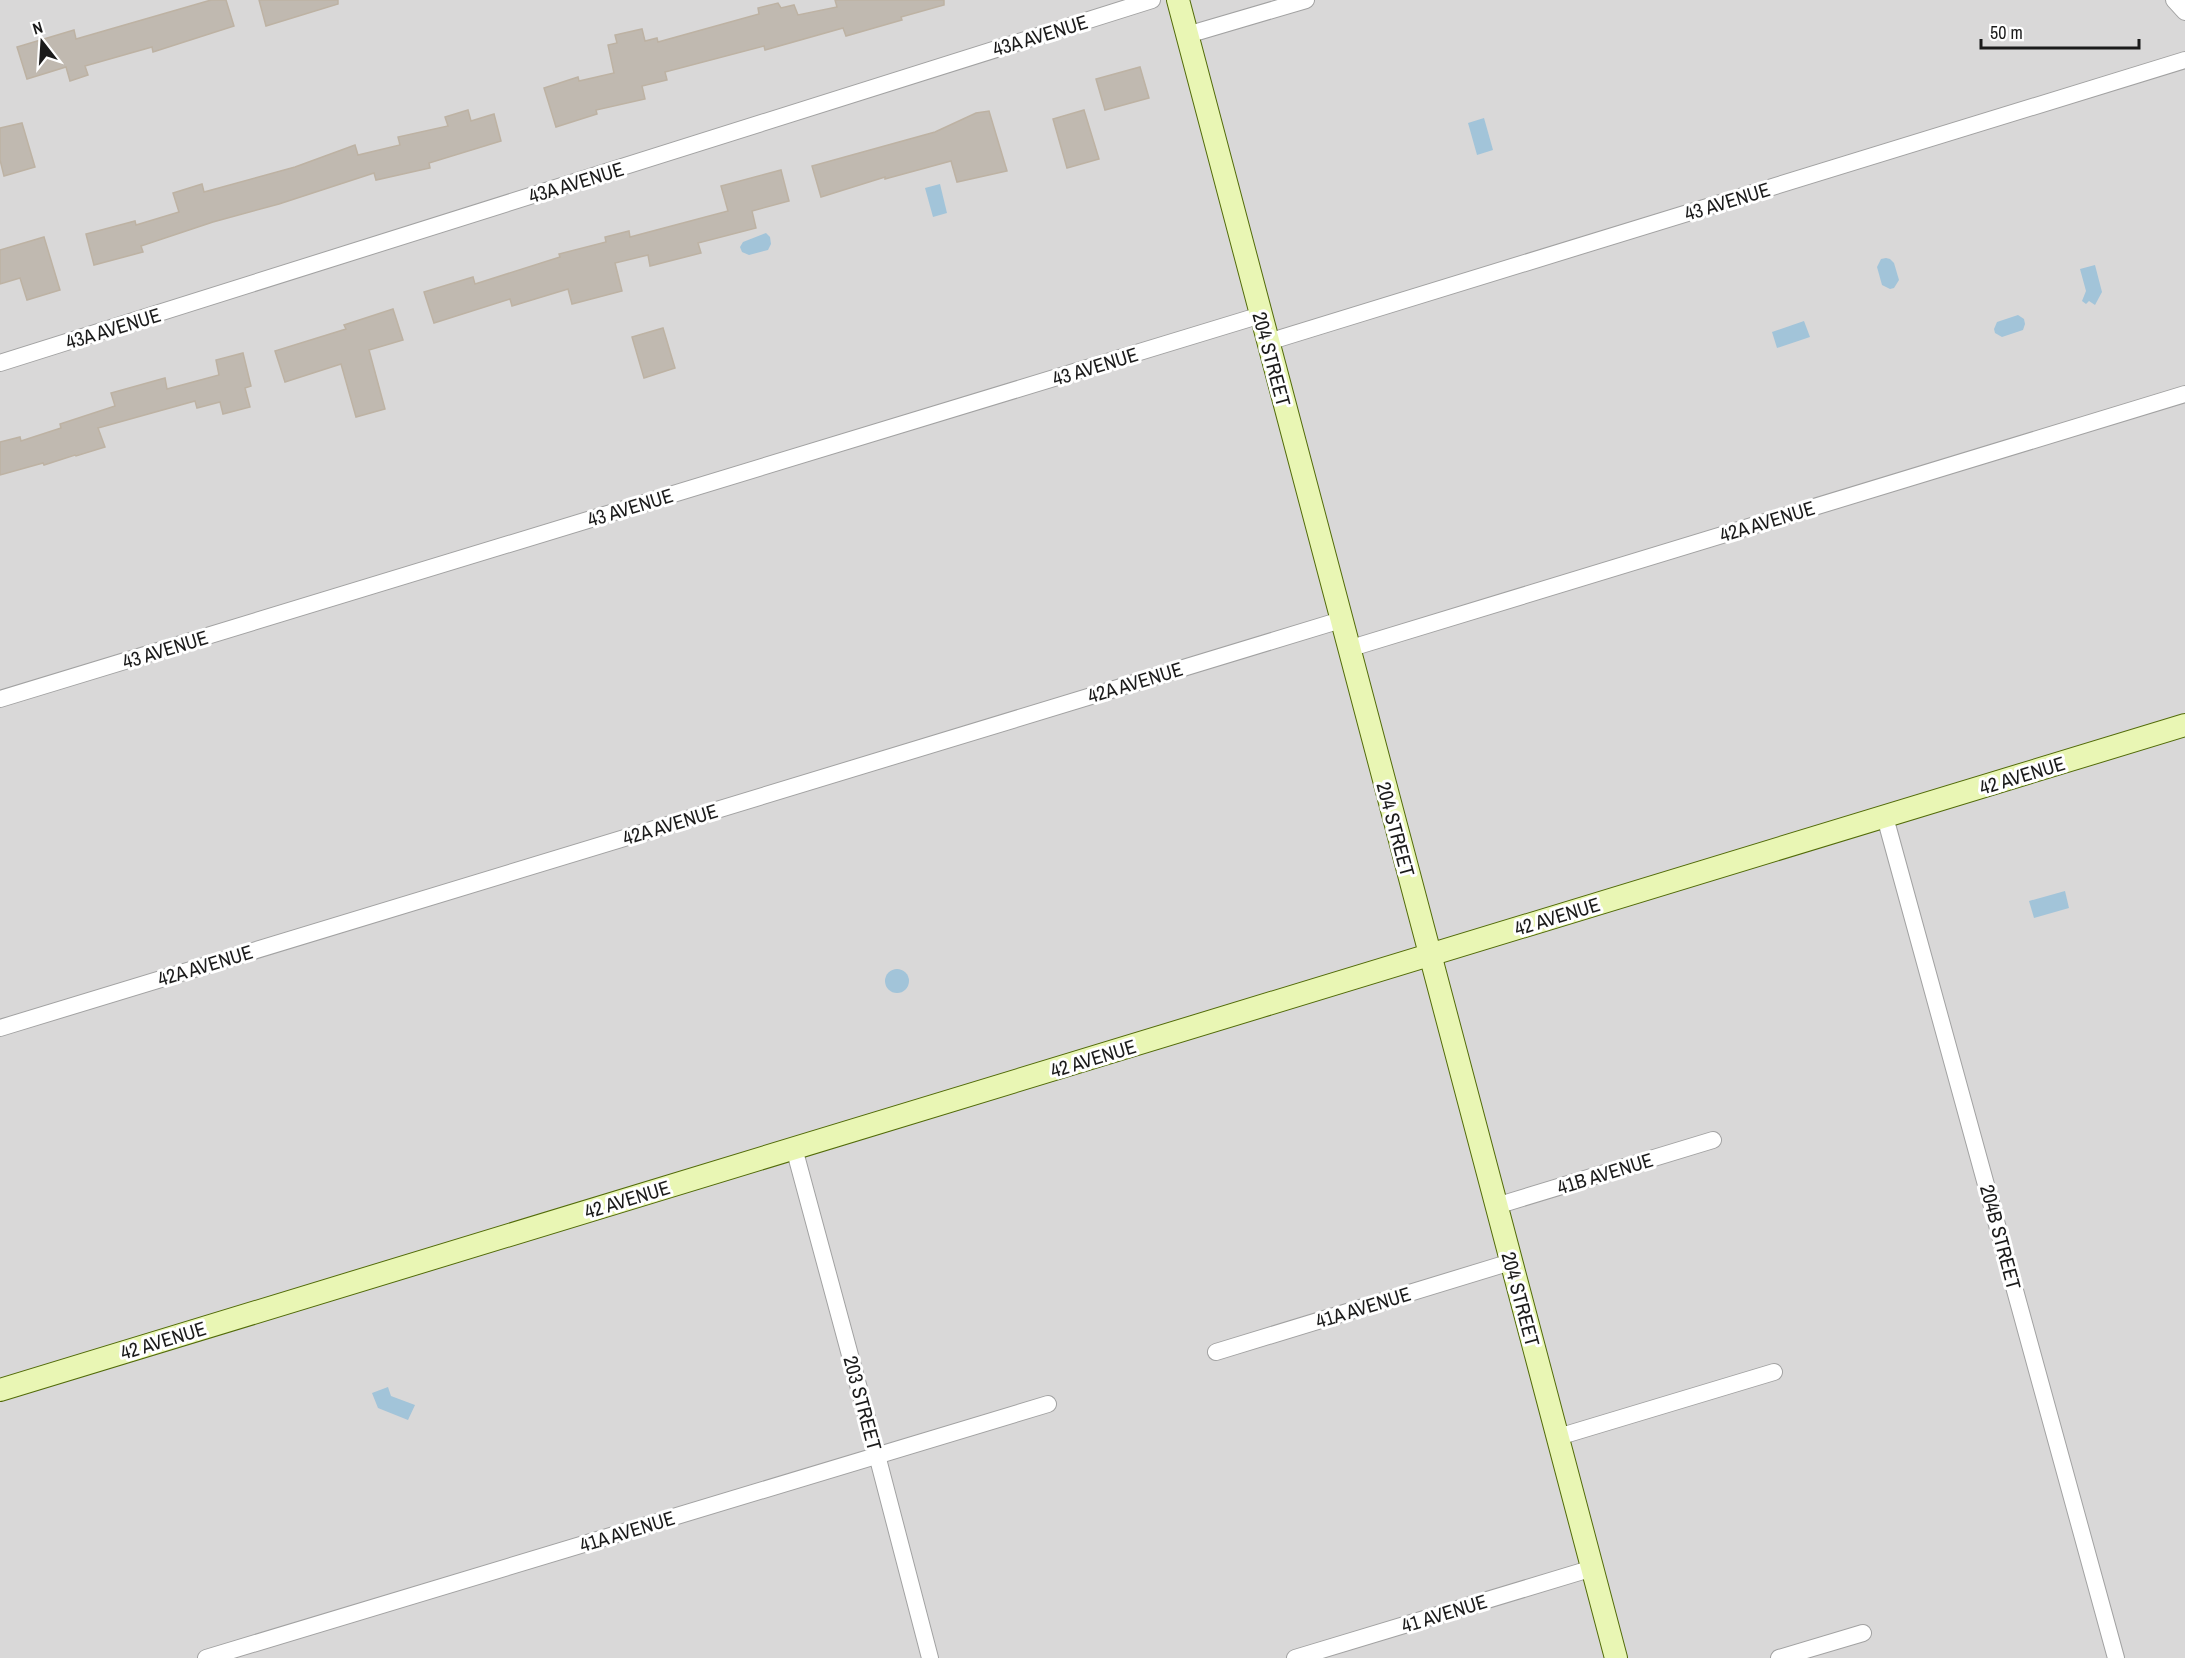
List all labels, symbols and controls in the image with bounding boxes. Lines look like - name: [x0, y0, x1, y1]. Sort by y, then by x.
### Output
- street label: 43A AVENUE: [989, 8, 1091, 62]
- north arrow: [12, 12, 72, 72]
- scale bar: [1981, 12, 2138, 50]
- text: N: [30, 16, 45, 40]
- text: 50 m: [1990, 20, 2023, 45]
- street label: 43A AVENUE: [525, 155, 627, 209]
- street label: 43 AVENUE: [1681, 175, 1773, 227]
- street label: 43A AVENUE: [62, 301, 164, 355]
- street label: 204 STREET: [1246, 309, 1298, 409]
- street label: 43 AVENUE: [1049, 340, 1141, 392]
- street label: 43 AVENUE: [584, 481, 676, 533]
- street label: 42A AVENUE: [1716, 494, 1818, 548]
- street label: 43 AVENUE: [119, 623, 211, 675]
- street label: 42A AVENUE: [1084, 655, 1186, 709]
- street label: 42 AVENUE: [1976, 749, 2068, 801]
- street label: 204 STREET: [1370, 779, 1422, 879]
- street label: 42A AVENUE: [619, 797, 721, 851]
- street label: 42 AVENUE: [1511, 890, 1603, 942]
- street label: 42A AVENUE: [154, 938, 256, 992]
- street label: 42 AVENUE: [1047, 1032, 1139, 1084]
- street label: 41B AVENUE: [1554, 1146, 1656, 1200]
- street label: 42 AVENUE: [581, 1173, 673, 1225]
- street label: 204B STREET: [1974, 1182, 2028, 1292]
- street label: 204 STREET: [1495, 1249, 1547, 1349]
- street label: 41A AVENUE: [1312, 1280, 1414, 1334]
- street label: 42 AVENUE: [117, 1314, 209, 1366]
- street label: 203 STREET: [837, 1353, 889, 1453]
- street label: 41A AVENUE: [576, 1504, 678, 1558]
- street label: 41 AVENUE: [1398, 1587, 1490, 1639]

